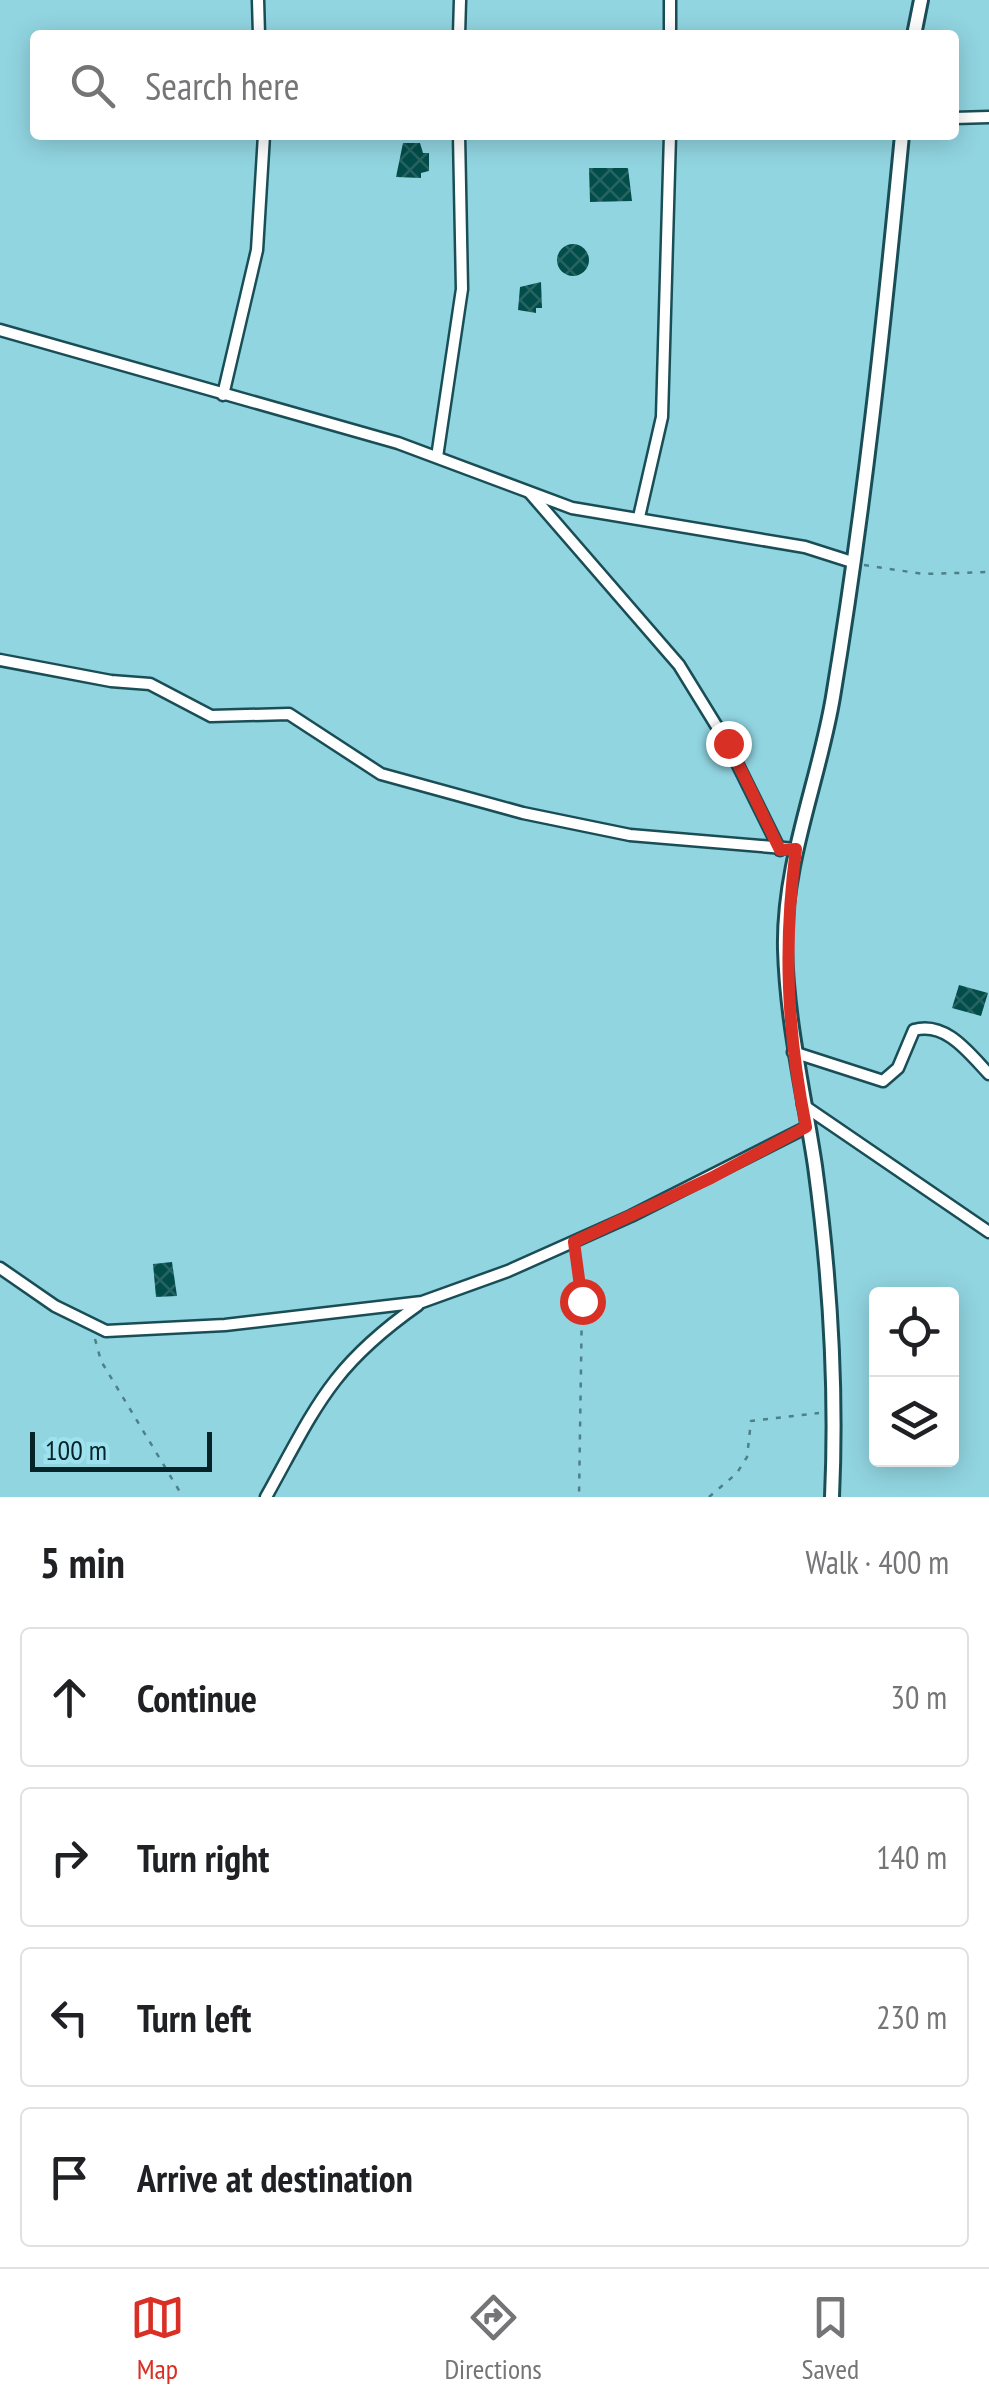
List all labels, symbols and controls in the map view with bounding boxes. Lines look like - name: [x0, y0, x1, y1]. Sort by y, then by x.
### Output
- search box: [30, 30, 959, 140]
- icon: search: [65, 58, 120, 113]
- text: Search here: [145, 61, 299, 110]
- route end: [706, 721, 752, 767]
- route start: [560, 1279, 606, 1325]
- map controls: [869, 1287, 959, 1467]
- button: locate: [869, 1287, 959, 1377]
- button: layers: [869, 1377, 959, 1467]
- scale bar: [30, 1427, 212, 1472]
- text: 100 m: [45, 1431, 107, 1468]
- text: 5 min: [40, 1535, 125, 1590]
- text: Walk · 400 m: [805, 1541, 949, 1583]
- icon: ahead: [42, 1670, 97, 1725]
- text: Continue: [137, 1673, 257, 1722]
- text: 30 m: [891, 1676, 947, 1718]
- icon: right: [42, 1830, 97, 1885]
- text: Turn right: [137, 1833, 269, 1882]
- text: 140 m: [876, 1836, 947, 1878]
- icon: left: [42, 1990, 97, 2045]
- text: Turn left: [137, 1993, 251, 2042]
- text: 230 m: [876, 1996, 947, 2038]
- icon: arrive: [42, 2150, 97, 2205]
- text: Arrive at destination: [137, 2153, 413, 2202]
- tab: Map: [130, 2290, 185, 2387]
- tab: Directions: [444, 2290, 542, 2387]
- tab: Saved: [801, 2290, 859, 2387]

